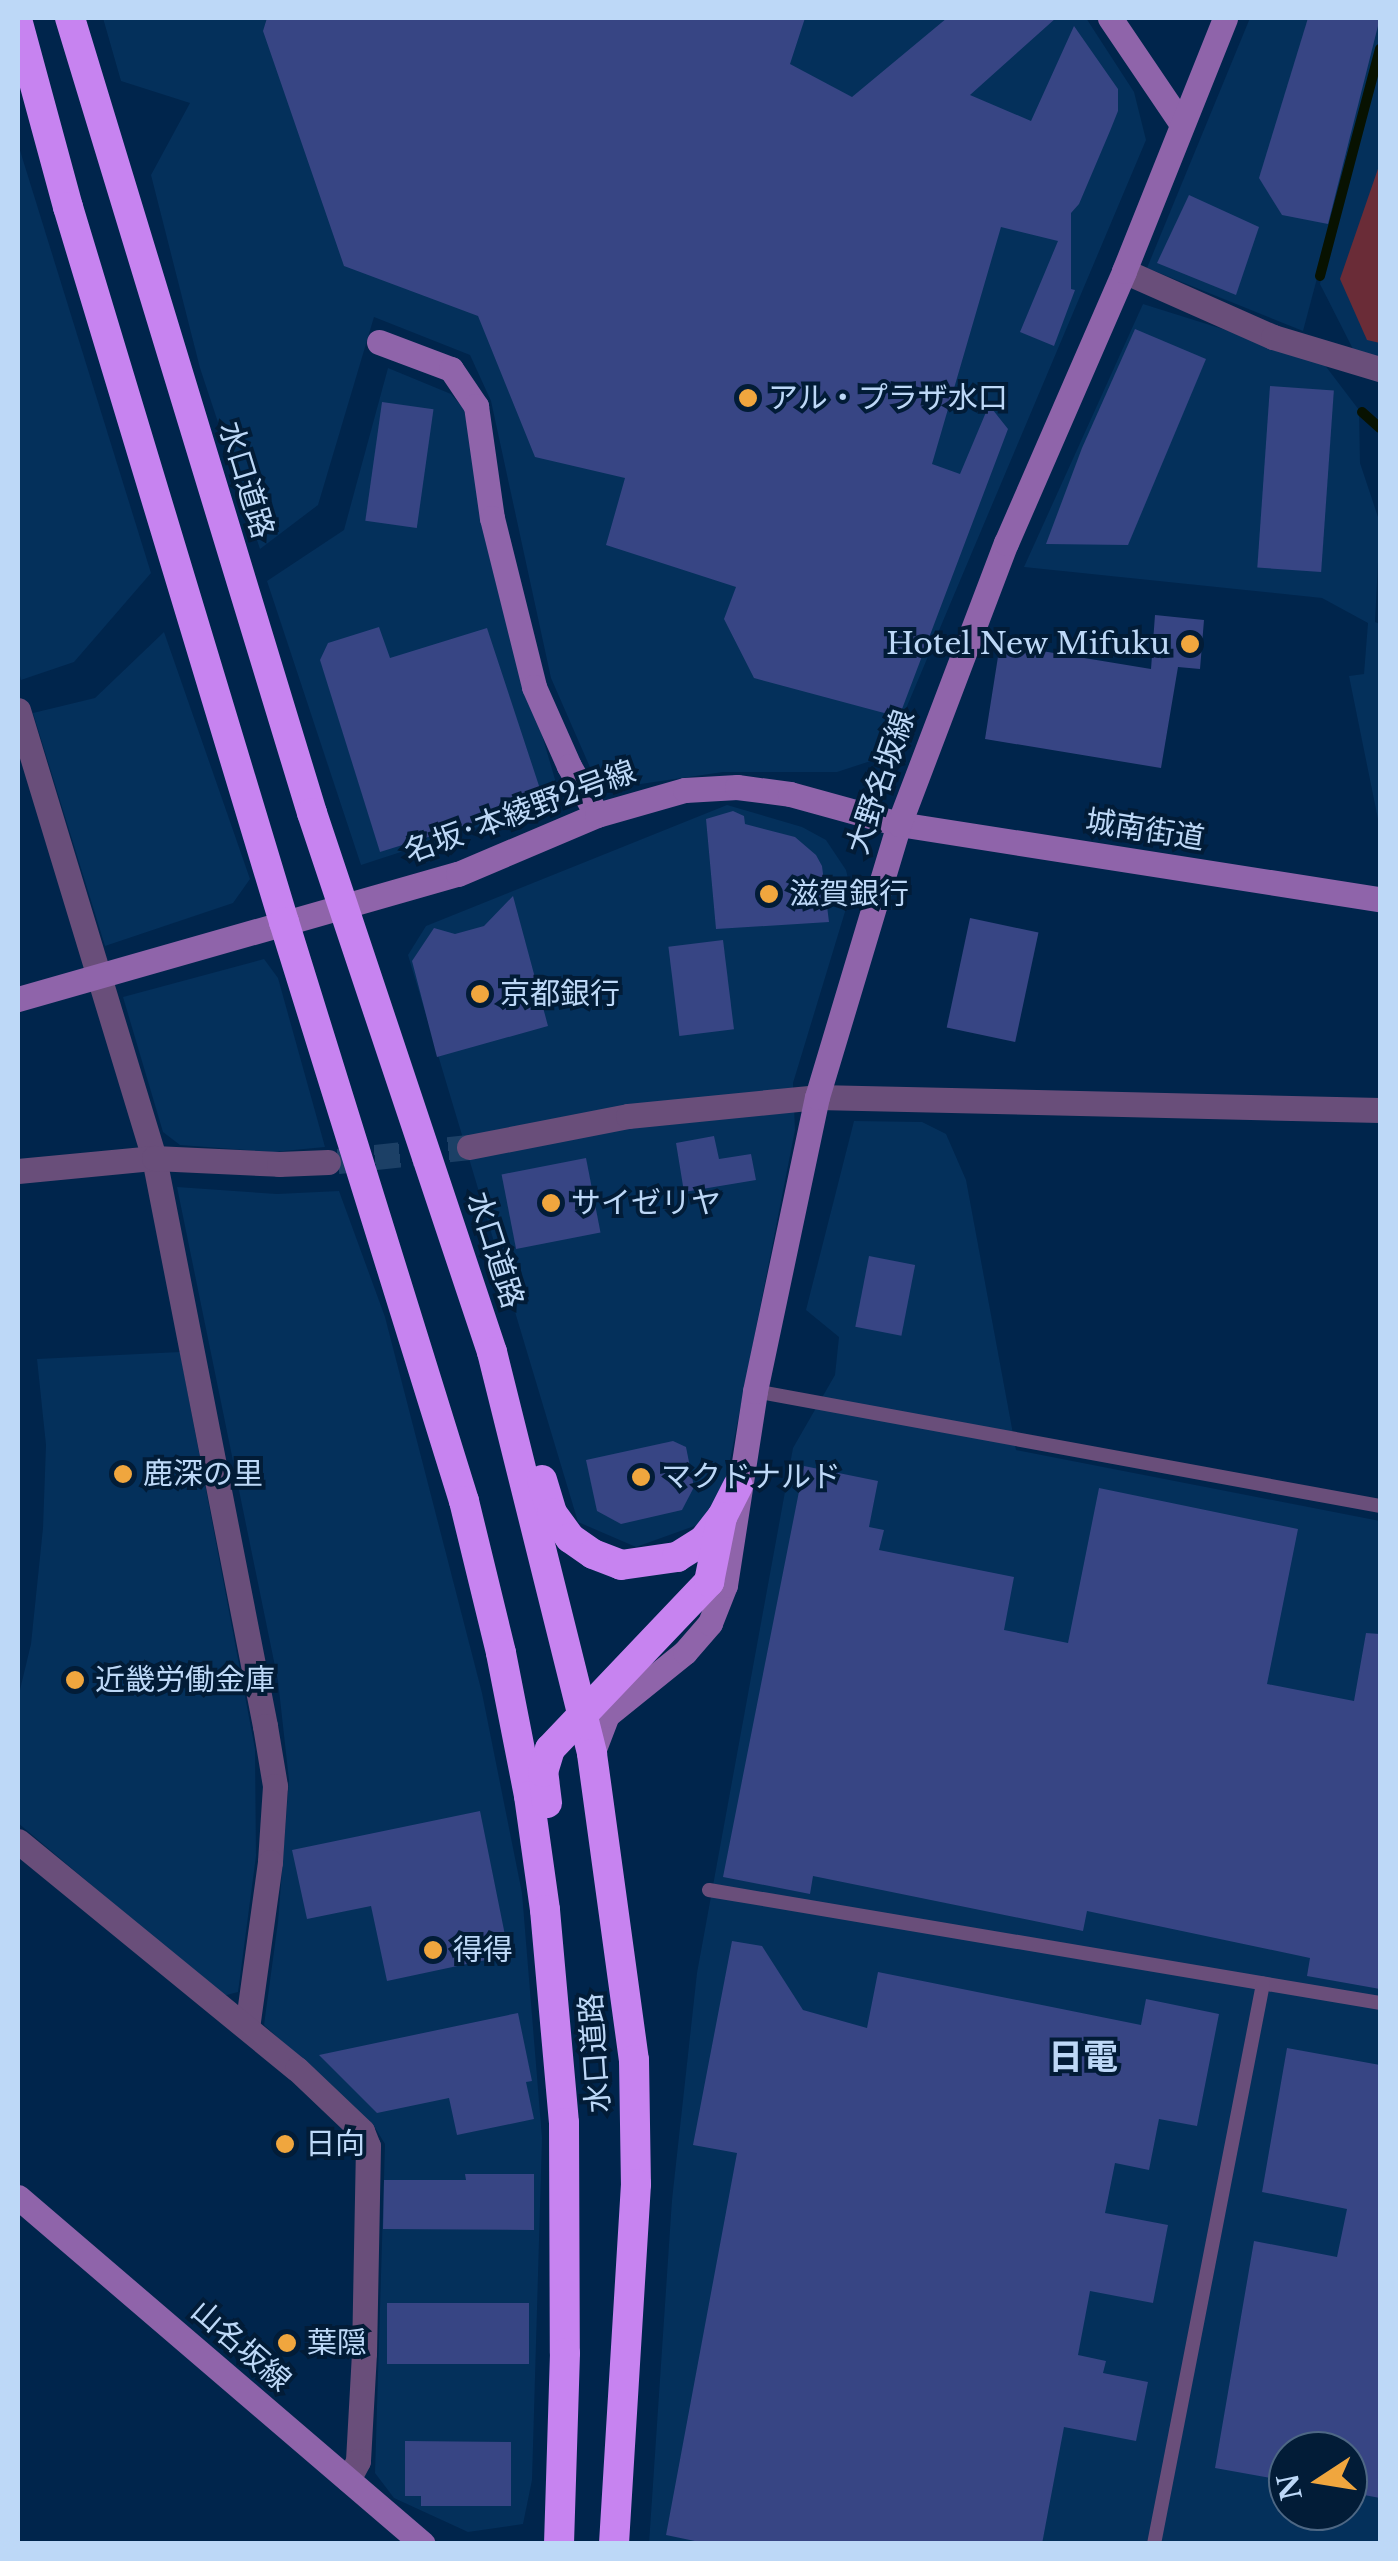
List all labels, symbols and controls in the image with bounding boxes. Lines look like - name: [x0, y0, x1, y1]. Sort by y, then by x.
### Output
- place label: アル・プラザ水口: [768, 380, 1008, 416]
- marker: アル・プラザ水口: [737, 387, 759, 409]
- street label: 水口道路: [211, 417, 281, 543]
- place label: Hotel New Mifuku: [885, 626, 1170, 662]
- marker: Hotel New Mifuku: [1179, 633, 1201, 655]
- street label: 大野名坂線: [840, 705, 922, 859]
- street label: 名坂･本綾野2号線: [399, 753, 641, 871]
- street label: 城南街道: [1083, 803, 1207, 857]
- place label: 滋賀銀行: [789, 876, 909, 912]
- marker: 滋賀銀行: [758, 883, 780, 905]
- place label: 京都銀行: [500, 976, 620, 1012]
- marker: 京都銀行: [469, 983, 491, 1005]
- place label: サイゼリヤ: [571, 1185, 721, 1221]
- street label: 水口道路: [459, 1187, 531, 1313]
- marker: サイゼリヤ: [540, 1192, 562, 1214]
- place label: 鹿深の里: [143, 1456, 263, 1492]
- place label: マクドナルド: [661, 1459, 841, 1495]
- marker: 鹿深の里: [112, 1463, 134, 1485]
- marker: マクドナルド: [630, 1466, 652, 1488]
- place label: 近畿労働金庫: [95, 1662, 275, 1698]
- marker: 近畿労働金庫: [64, 1669, 86, 1691]
- place label: 得得: [453, 1932, 513, 1968]
- marker: 得得: [422, 1939, 444, 1961]
- street label: 水口道路: [573, 1992, 617, 2114]
- district label: 日電: [1048, 2036, 1118, 2078]
- place label: 日向: [305, 2126, 365, 2162]
- marker: 日向: [274, 2133, 296, 2155]
- street label: 山名坂線: [184, 2293, 298, 2399]
- place label: 葉隠: [307, 2325, 367, 2361]
- marker: 葉隠: [276, 2332, 298, 2354]
- north arrow: [1268, 2431, 1368, 2531]
- text: N: [1270, 2470, 1310, 2503]

